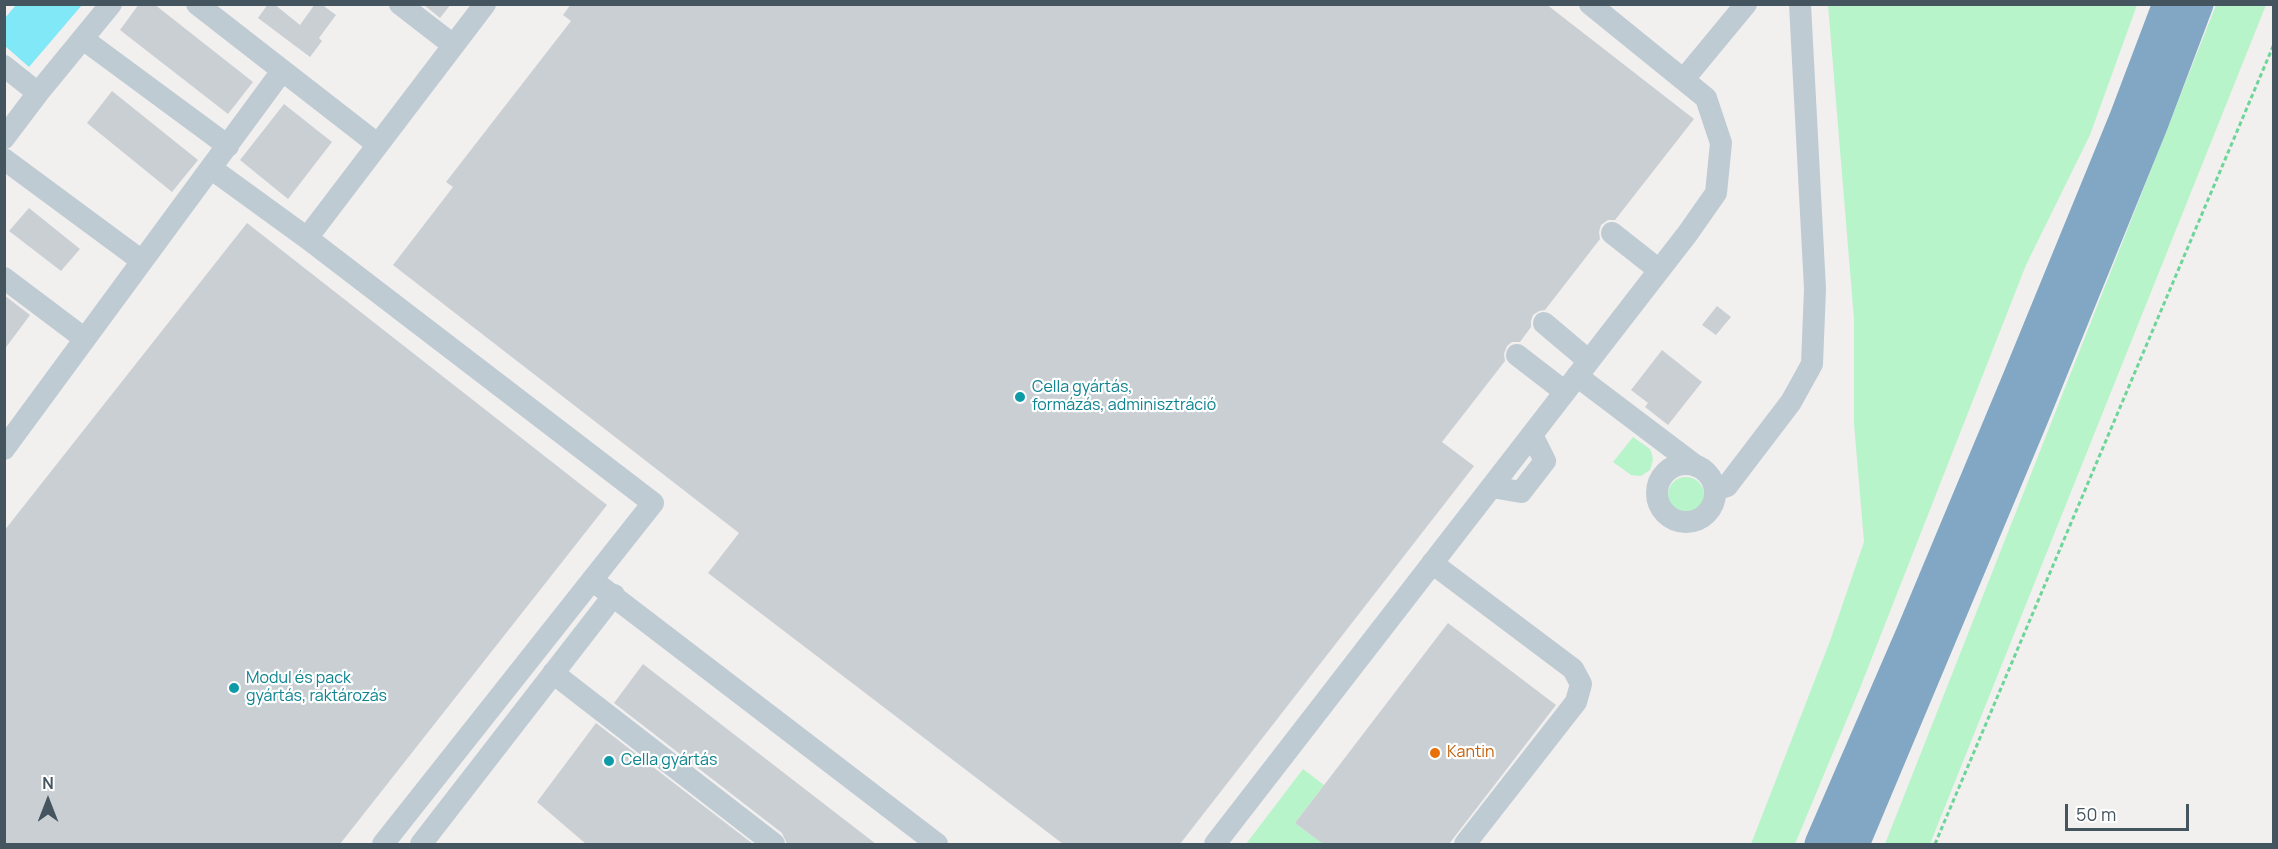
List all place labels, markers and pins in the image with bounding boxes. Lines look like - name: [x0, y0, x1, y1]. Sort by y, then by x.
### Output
- place label: Cella gyártás, formázás, adminisztráció: [1032, 378, 1216, 416]
- marker: Cella gyártás, formázás, adminisztráció: [1013, 390, 1027, 404]
- place label: Modul és pack gyártás, raktározás: [246, 669, 387, 707]
- marker: Modul és pack gyártás, raktározás: [227, 681, 241, 695]
- place label: Kantin: [1447, 743, 1495, 763]
- marker: Kantin: [1428, 746, 1442, 760]
- place label: Cella gyártás: [621, 751, 717, 771]
- marker: Cella gyártás: [602, 754, 616, 768]

